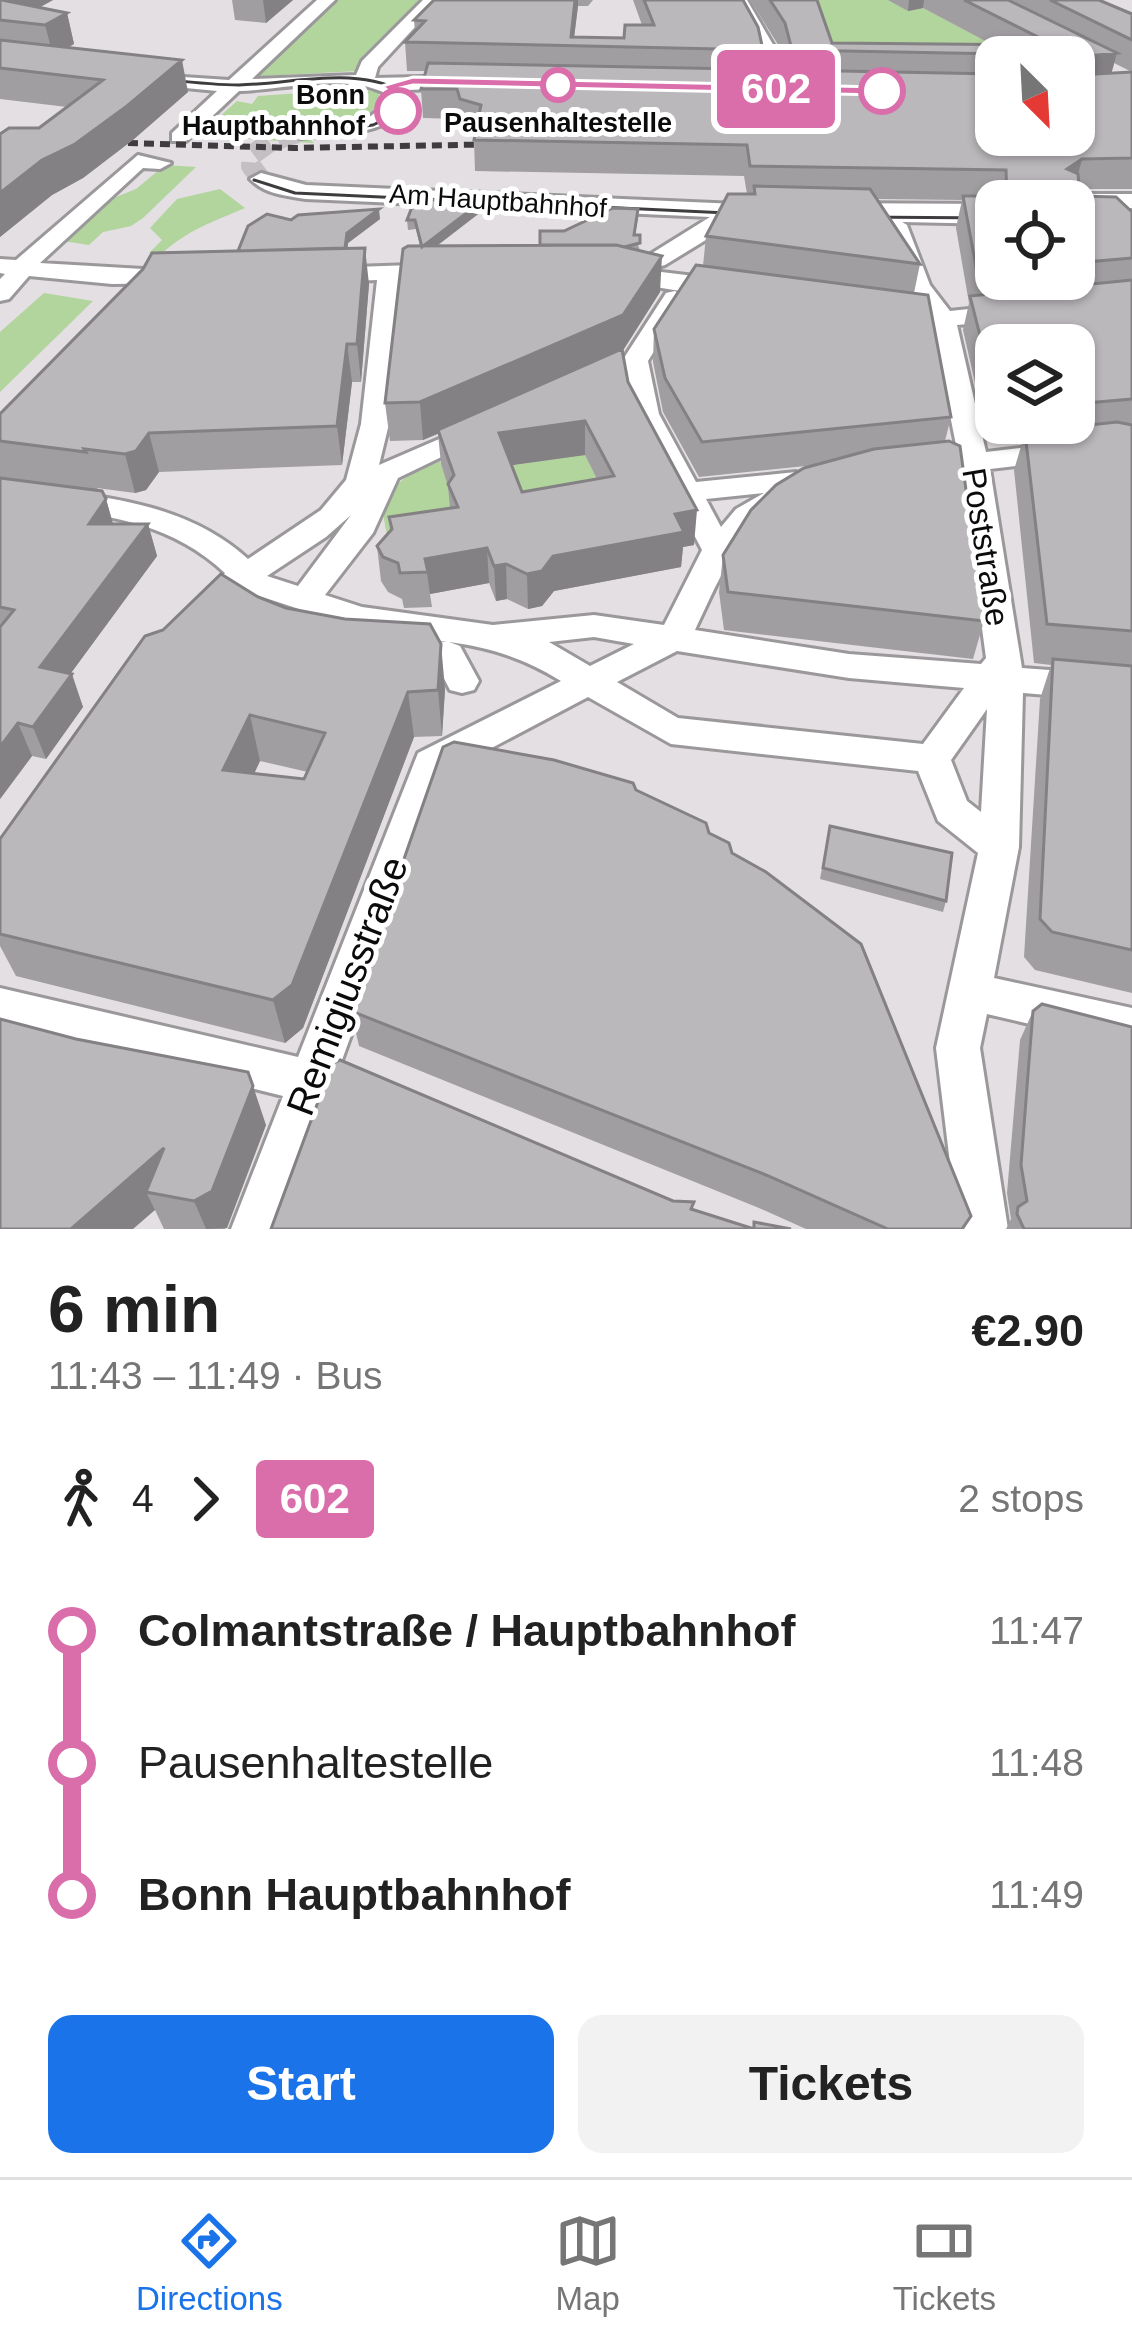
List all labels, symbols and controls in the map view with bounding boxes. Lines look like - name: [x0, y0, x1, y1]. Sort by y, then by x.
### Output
- north arrow: [975, 36, 1095, 156]
- map controls: [975, 36, 1095, 444]
- line badge: 602: [707, 50, 845, 128]
- text: 602: [741, 65, 811, 112]
- marker: Pausenhaltestelle: [542, 69, 574, 101]
- unlabelled marker: [860, 69, 904, 113]
- place label: Bonn Hauptbahnhof: [182, 80, 366, 141]
- marker: Bonn Hauptbahnhof: [376, 89, 420, 133]
- place label: Pausenhaltestelle: [444, 108, 672, 138]
- street label: Am Hauptbahnhof: [388, 178, 608, 224]
- button: locate: [975, 180, 1095, 300]
- button: layers: [975, 324, 1095, 444]
- street label: Poststraße: [955, 465, 1017, 629]
- street label: Remigiusstraße: [278, 851, 416, 1121]
- text: 6 min: [48, 1272, 220, 1346]
- text: €2.90: [971, 1305, 1084, 1356]
- text: 11:43 – 11:49 · Bus: [48, 1354, 383, 1397]
- icon: walk: [48, 1466, 114, 1532]
- icon: forward: [172, 1466, 238, 1532]
- text: 602: [280, 1475, 350, 1522]
- text: 4: [132, 1477, 154, 1520]
- text: 2 stops: [958, 1477, 1084, 1520]
- text: Colmantstraße / Hauptbahnhof: [138, 1605, 796, 1656]
- text: 11:47: [989, 1609, 1084, 1652]
- text: Pausenhaltestelle: [138, 1737, 493, 1788]
- text: 11:48: [989, 1741, 1084, 1784]
- text: Bonn Hauptbahnhof: [138, 1869, 570, 1920]
- text: 11:49: [989, 1873, 1084, 1916]
- button: Start: [48, 2015, 554, 2153]
- button: Tickets: [578, 2015, 1084, 2153]
- tab: Directions: [136, 2208, 283, 2318]
- tab: Map: [555, 2208, 621, 2318]
- tab: Tickets: [893, 2208, 996, 2318]

